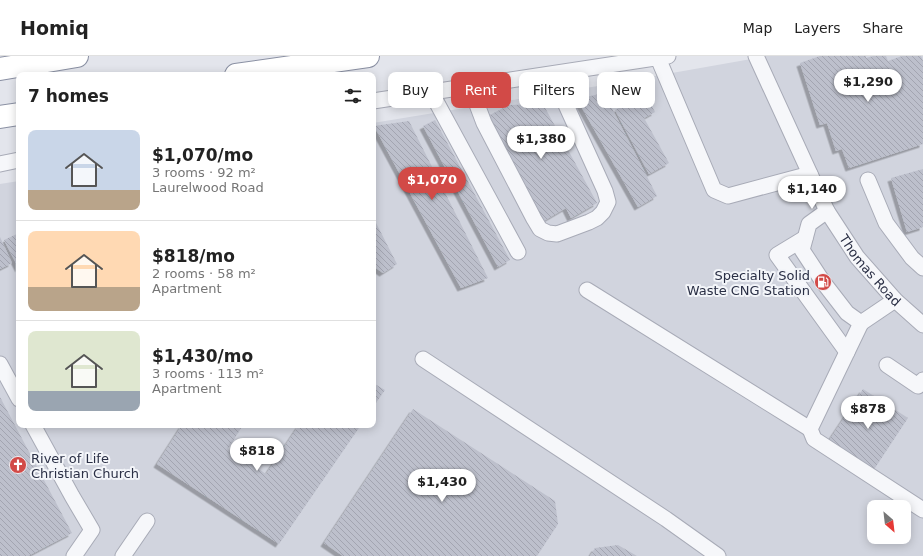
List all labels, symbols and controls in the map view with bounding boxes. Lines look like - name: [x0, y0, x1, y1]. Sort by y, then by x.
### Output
- text: Homiq: [20, 17, 89, 39]
- text: Map: [743, 20, 772, 36]
- text: Layers: [794, 20, 841, 36]
- text: Share: [863, 20, 903, 36]
- pin: $1,290: [835, 69, 901, 103]
- chip: Buy: [388, 72, 443, 108]
- chip: Rent: [451, 72, 511, 108]
- chip: Filters: [519, 72, 589, 108]
- chip: New: [597, 72, 655, 108]
- text: $1,290: [843, 74, 893, 89]
- icon: filters: [342, 85, 364, 107]
- text: 7 homes: [28, 86, 109, 106]
- pin: $1,380: [508, 126, 574, 160]
- text: $1,380: [516, 131, 566, 146]
- text: $1,070/mo: [152, 145, 253, 165]
- icon: home: [60, 146, 108, 194]
- text: 3 rooms · 92 m²: [152, 165, 256, 180]
- pin: $1,070: [399, 167, 465, 201]
- text: $1,070: [407, 172, 457, 187]
- pin: $1,140: [779, 176, 845, 210]
- text: Laurelwood Road: [152, 180, 264, 195]
- text: $1,140: [787, 181, 837, 196]
- street label: Thomas Road: [836, 231, 904, 310]
- text: $818/mo: [152, 246, 235, 266]
- icon: home: [60, 247, 108, 295]
- text: 2 rooms · 58 m²: [152, 266, 256, 281]
- place label: Specialty Solid Waste CNG Station: [687, 268, 810, 298]
- fuel station icon: Specialty Solid Waste CNG Station: [813, 272, 833, 292]
- text: Apartment: [152, 281, 222, 296]
- text: $1,430/mo: [152, 346, 253, 366]
- icon: home: [60, 347, 108, 395]
- text: 3 rooms · 113 m²: [152, 366, 264, 381]
- text: Apartment: [152, 381, 222, 396]
- pin: $878: [844, 396, 892, 430]
- text: $878: [850, 401, 886, 416]
- pin: $818: [233, 438, 281, 472]
- text: $818: [239, 443, 275, 458]
- place label: River of Life Christian Church: [31, 451, 139, 481]
- church icon: River of Life Christian Church: [8, 455, 28, 475]
- pin: $1,430: [409, 469, 475, 503]
- text: $1,430: [417, 474, 467, 489]
- north arrow: [867, 500, 911, 544]
- map controls: [867, 500, 911, 544]

